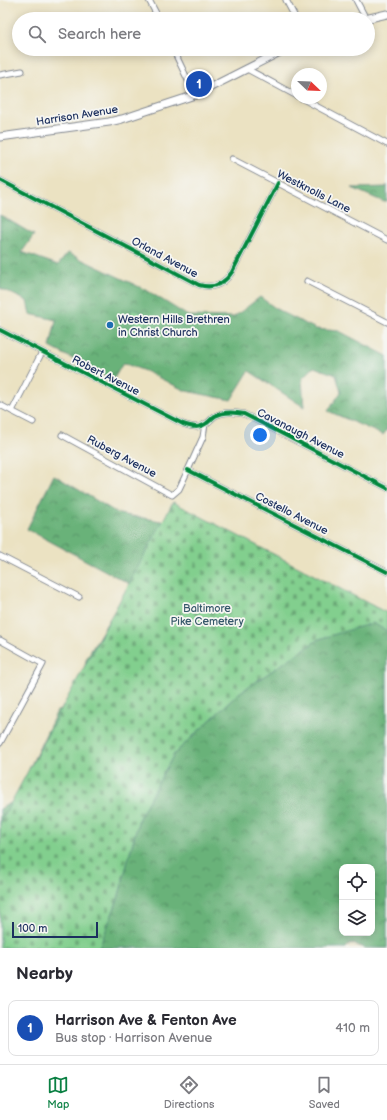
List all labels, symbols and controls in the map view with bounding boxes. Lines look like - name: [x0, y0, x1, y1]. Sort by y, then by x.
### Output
- search box: [12, 12, 375, 56]
- icon: search: [26, 23, 48, 45]
- text: Search here: [58, 25, 141, 44]
- north arrow: [291, 68, 327, 104]
- pin: 1: [186, 69, 212, 99]
- street label: Harrison Avenue: [35, 103, 119, 128]
- street label: Westknolls Lane: [275, 167, 353, 216]
- street label: Orland Avenue: [129, 234, 201, 281]
- place label: Western Hills Brethren in Christ Church: [118, 313, 230, 339]
- marker: Western Hills Brethren in Christ Church: [105, 320, 115, 330]
- street label: Robert Avenue: [70, 353, 142, 398]
- street label: Cavanaugh Avenue: [255, 406, 347, 461]
- your location: [250, 425, 270, 445]
- street label: Ruberg Avenue: [85, 433, 159, 480]
- street label: Costello Avenue: [253, 489, 331, 538]
- park label: Baltimore Pike Cemetery: [170, 602, 244, 628]
- map controls: [339, 864, 375, 936]
- button: locate: [339, 864, 375, 900]
- button: layers: [339, 900, 375, 936]
- scale bar: [12, 920, 98, 939]
- text: 100 m: [18, 922, 47, 935]
- text: Nearby: [16, 964, 73, 984]
- text: Harrison Ave & Fenton Ave: [55, 1011, 237, 1030]
- text: 1: [27, 1020, 33, 1036]
- text: 410 m: [335, 1020, 370, 1036]
- text: Bus stop · Harrison Avenue: [55, 1030, 212, 1046]
- tab: Map: [47, 1074, 69, 1111]
- tab: Directions: [164, 1074, 214, 1111]
- tab: Saved: [309, 1074, 340, 1111]

